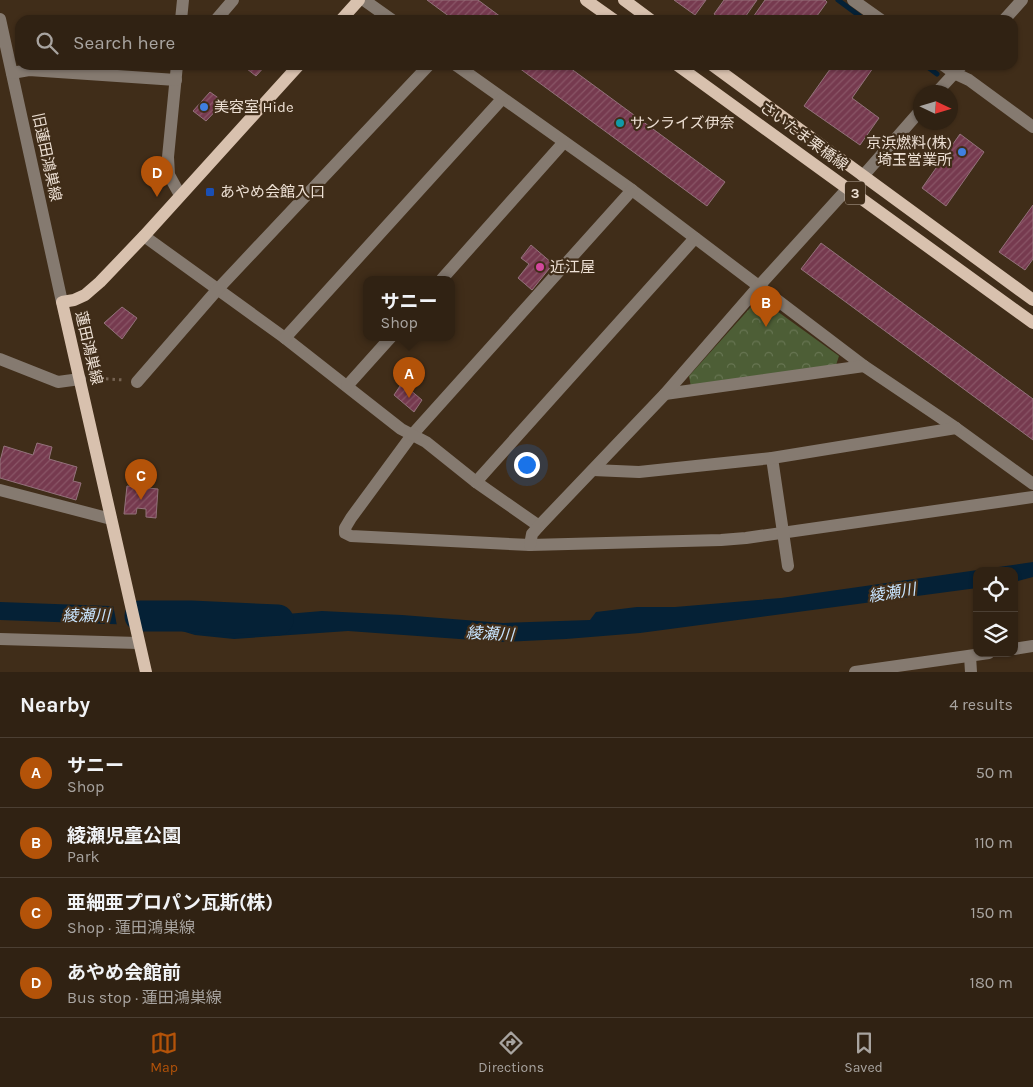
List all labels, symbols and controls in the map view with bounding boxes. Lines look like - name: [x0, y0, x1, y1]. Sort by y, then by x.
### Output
- search box: [15, 15, 1018, 70]
- icon: search: [33, 29, 61, 57]
- text: Search here: [73, 32, 175, 54]
- north arrow: [913, 85, 958, 130]
- place label: 美容室 Hide: [214, 98, 294, 116]
- street label: さいたま栗橋線: [756, 98, 852, 174]
- marker: 美容室 Hide: [198, 101, 210, 113]
- street label: 旧蓮田鴻巣線: [29, 111, 65, 203]
- place label: サンライズ伊奈: [630, 114, 735, 132]
- marker: サンライズ伊奈: [614, 117, 626, 129]
- place label: 京浜燃料(株) 埼玉営業所: [866, 134, 952, 169]
- marker: 京浜燃料(株) 埼玉営業所: [956, 146, 968, 158]
- pin: D: [141, 156, 173, 197]
- road number: 3: [845, 182, 865, 204]
- place label: あやめ会館入口: [220, 183, 325, 201]
- marker: あやめ会館入口: [204, 186, 216, 198]
- place label: 近江屋: [550, 258, 595, 276]
- marker: 近江屋: [534, 261, 546, 273]
- popup: [363, 276, 455, 341]
- pin: B: [750, 286, 782, 327]
- text: サニー: [380, 291, 438, 313]
- street label: 蓮田鴻巣線: [72, 309, 106, 387]
- text: Shop: [380, 313, 418, 332]
- pin: A: [393, 357, 425, 398]
- your location: [514, 452, 540, 478]
- pin: C: [125, 459, 157, 500]
- map controls: [973, 567, 1018, 657]
- button: locate: [973, 567, 1018, 612]
- water label: 綾瀬川: [867, 579, 919, 606]
- water label: 綾瀬川: [62, 606, 112, 625]
- button: layers: [973, 612, 1018, 657]
- water label: 綾瀬川: [466, 623, 516, 644]
- text: Nearby: [20, 693, 90, 717]
- text: 4 results: [949, 695, 1013, 714]
- text: サニー: [67, 755, 124, 777]
- text: A: [31, 763, 41, 782]
- text: 50 m: [976, 763, 1013, 782]
- text: Shop: [67, 777, 104, 796]
- text: 綾瀬児童公園: [67, 825, 181, 847]
- text: B: [31, 833, 41, 852]
- text: 110 m: [974, 833, 1013, 852]
- text: Park: [67, 847, 99, 866]
- text: 亜細亜プロパン瓦斯(株): [67, 892, 273, 914]
- text: C: [31, 903, 41, 922]
- text: 150 m: [970, 903, 1013, 922]
- text: Shop · 蓮田鴻巣線: [67, 918, 195, 937]
- text: あやめ会館前: [67, 962, 181, 984]
- text: D: [31, 973, 41, 992]
- text: 180 m: [970, 973, 1013, 992]
- text: Bus stop · 蓮田鴻巣線: [67, 988, 222, 1007]
- tab: Map: [150, 1029, 178, 1076]
- tab: Directions: [478, 1029, 544, 1076]
- tab: Saved: [844, 1029, 883, 1076]

